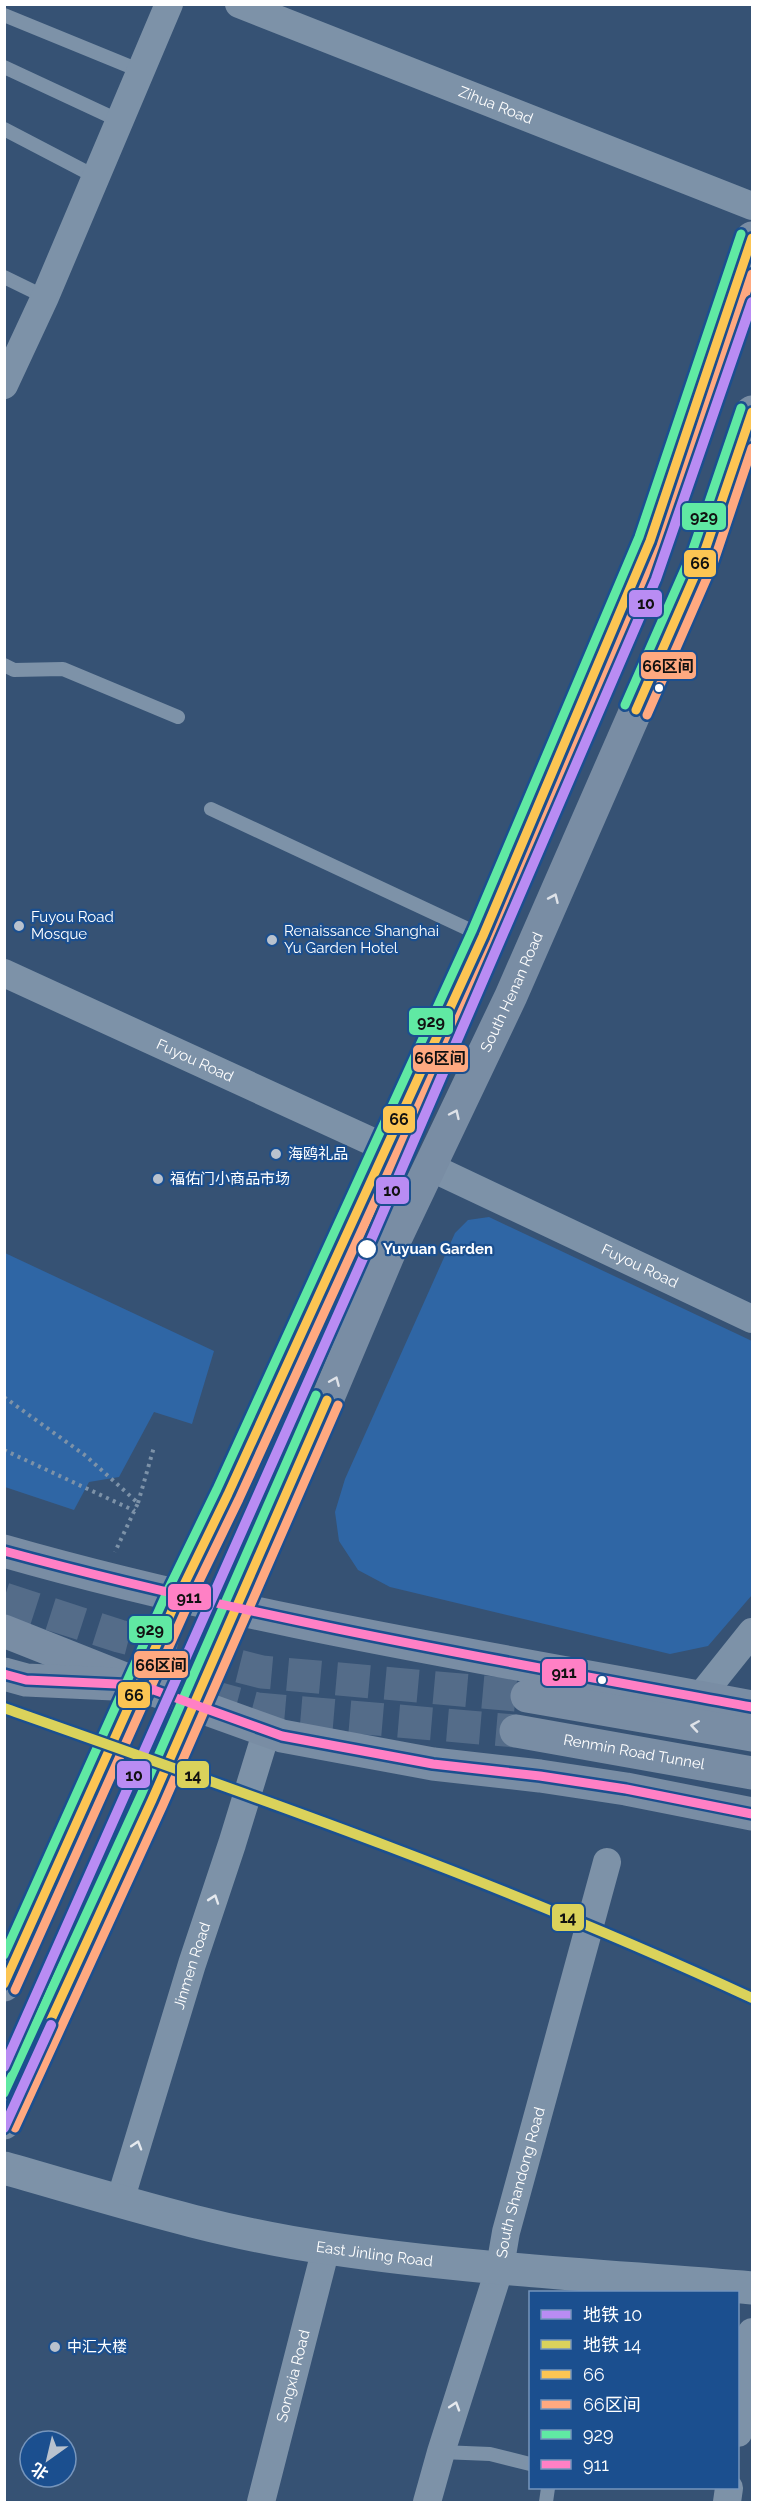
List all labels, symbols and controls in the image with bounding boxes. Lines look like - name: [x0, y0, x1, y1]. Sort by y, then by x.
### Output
- street label: Zihua Road: [456, 82, 536, 128]
- line badge: 929: [681, 502, 727, 531]
- text: 929: [690, 507, 718, 526]
- line badge: 66: [683, 549, 717, 578]
- text: 66: [690, 554, 710, 573]
- line badge: 10: [628, 589, 663, 618]
- text: 10: [637, 594, 655, 613]
- line badge: 66区间: [640, 651, 697, 680]
- text: 66区间: [642, 657, 694, 676]
- unlabelled marker: [653, 682, 665, 694]
- one-way arrow: [546, 894, 558, 905]
- place label: Fuyou Road Mosque: [31, 908, 114, 943]
- marker: Fuyou Road Mosque: [12, 919, 26, 933]
- place label: Renaissance Shanghai Yu Garden Hotel: [284, 922, 439, 957]
- street label: South Henan Road: [477, 929, 547, 1055]
- marker: Renaissance Shanghai Yu Garden Hotel: [265, 933, 279, 947]
- line badge: 929: [408, 1007, 454, 1036]
- text: 929: [417, 1012, 445, 1031]
- street label: Fuyou Road: [154, 1035, 236, 1086]
- line badge: 66区间: [412, 1044, 469, 1073]
- text: 66区间: [414, 1049, 466, 1068]
- line badge: 66: [382, 1105, 416, 1134]
- one-way arrow: [448, 1109, 460, 1120]
- text: 66: [389, 1110, 409, 1129]
- place label: 海鸥礼品: [288, 1145, 348, 1163]
- marker: 海鸥礼品: [269, 1147, 283, 1161]
- place label: 福佑门小商品市场: [170, 1170, 290, 1188]
- marker: 福佑门小商品市场: [151, 1172, 165, 1186]
- line badge: 10: [375, 1176, 410, 1205]
- text: 10: [383, 1181, 401, 1200]
- marker: Yuyuan Garden: [356, 1238, 378, 1260]
- place label: Yuyuan Garden: [383, 1240, 493, 1258]
- street label: Fuyou Road: [598, 1240, 681, 1292]
- one-way arrow: [328, 1376, 340, 1387]
- line badge: 911: [167, 1583, 212, 1611]
- text: 911: [176, 1588, 202, 1607]
- line badge: 929: [128, 1615, 173, 1644]
- text: 929: [136, 1620, 164, 1639]
- line badge: 66区间: [133, 1650, 189, 1679]
- text: 66区间: [135, 1656, 187, 1675]
- line badge: 911: [541, 1658, 587, 1687]
- text: 911: [551, 1663, 577, 1682]
- unlabelled marker: [596, 1674, 608, 1686]
- line badge: 66: [117, 1681, 151, 1709]
- text: 66: [124, 1686, 144, 1705]
- one-way arrow: [690, 1720, 699, 1732]
- street label: Renmin Road Tunnel: [562, 1731, 707, 1774]
- line badge: 10: [116, 1760, 151, 1789]
- line badge: 14: [176, 1760, 210, 1789]
- text: 10: [125, 1766, 143, 1785]
- text: 14: [184, 1766, 202, 1785]
- one-way arrow: [207, 1894, 219, 1905]
- line badge: 14: [551, 1903, 585, 1932]
- text: 14: [559, 1908, 577, 1927]
- street label: Jinmen Road: [170, 1920, 214, 2012]
- street label: South Shandong Road: [493, 2105, 549, 2260]
- one-way arrow: [130, 2140, 142, 2151]
- street label: East Jinling Road: [315, 2238, 434, 2270]
- legend: [529, 2291, 739, 2489]
- text: 地铁 10: [583, 2304, 642, 2325]
- street label: Songxia Road: [273, 2328, 314, 2424]
- text: 地铁 14: [583, 2334, 641, 2355]
- place label: 中汇大楼: [67, 2338, 127, 2356]
- marker: 中汇大楼: [48, 2340, 62, 2354]
- text: 66: [583, 2364, 605, 2385]
- text: 66区间: [583, 2394, 641, 2415]
- one-way arrow: [448, 2401, 461, 2412]
- text: 929: [583, 2424, 613, 2445]
- north arrow: [18, 2429, 78, 2489]
- text: 911: [583, 2454, 609, 2475]
- text: 北: [28, 2459, 52, 2483]

